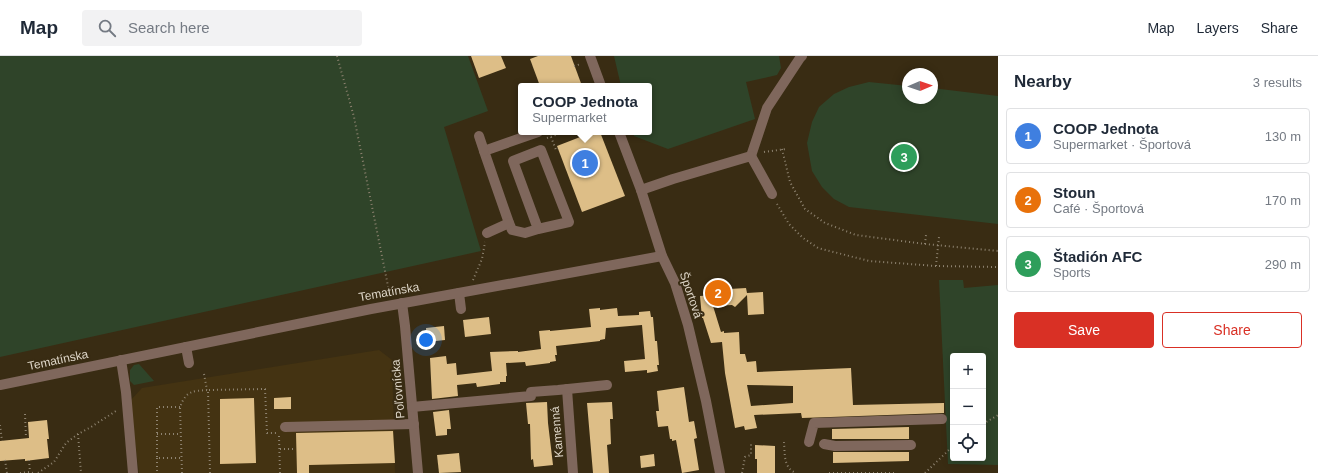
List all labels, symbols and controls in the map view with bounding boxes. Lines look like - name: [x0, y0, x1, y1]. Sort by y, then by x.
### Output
- search box: [82, 10, 362, 46]
- text: Map: [20, 17, 58, 38]
- icon: search: [96, 17, 118, 39]
- text: Search here: [128, 19, 210, 36]
- text: Map: [1147, 20, 1175, 36]
- text: Layers: [1197, 20, 1239, 36]
- text: Share: [1261, 20, 1298, 36]
- north arrow: [902, 68, 938, 104]
- text: Nearby: [1014, 72, 1072, 91]
- text: 3 results: [1253, 75, 1302, 90]
- popup: [518, 83, 652, 135]
- text: COOP Jednota: [532, 93, 638, 110]
- text: Supermarket: [532, 110, 607, 125]
- text: COOP Jednota: [1053, 120, 1159, 137]
- text: 1: [1024, 129, 1032, 144]
- text: 130 m: [1265, 129, 1301, 144]
- text: Supermarket · Športová: [1053, 137, 1191, 152]
- pin: 3: [891, 142, 917, 172]
- pin: 1: [572, 148, 598, 178]
- text: Stoun: [1053, 184, 1096, 201]
- text: 2: [1024, 193, 1032, 208]
- text: 170 m: [1265, 193, 1301, 208]
- text: Café · Športová: [1053, 201, 1144, 216]
- text: Štadión AFC: [1053, 248, 1142, 265]
- text: 3: [1024, 257, 1032, 272]
- text: 290 m: [1265, 257, 1301, 272]
- text: Sports: [1053, 265, 1091, 280]
- street label: Športová: [677, 270, 706, 320]
- pin: 2: [705, 278, 731, 308]
- street label: Tematínska: [358, 280, 421, 304]
- button: Save: [1014, 312, 1154, 348]
- button: Share: [1162, 312, 1302, 348]
- your location: [416, 330, 436, 350]
- street label: Tematínska: [27, 347, 90, 373]
- map controls: [950, 353, 986, 461]
- button: +: [950, 353, 986, 389]
- street label: Poľovnícka: [388, 358, 408, 419]
- button: −: [950, 389, 986, 425]
- street label: Kamenná: [548, 405, 566, 458]
- button: locate: [950, 425, 986, 461]

